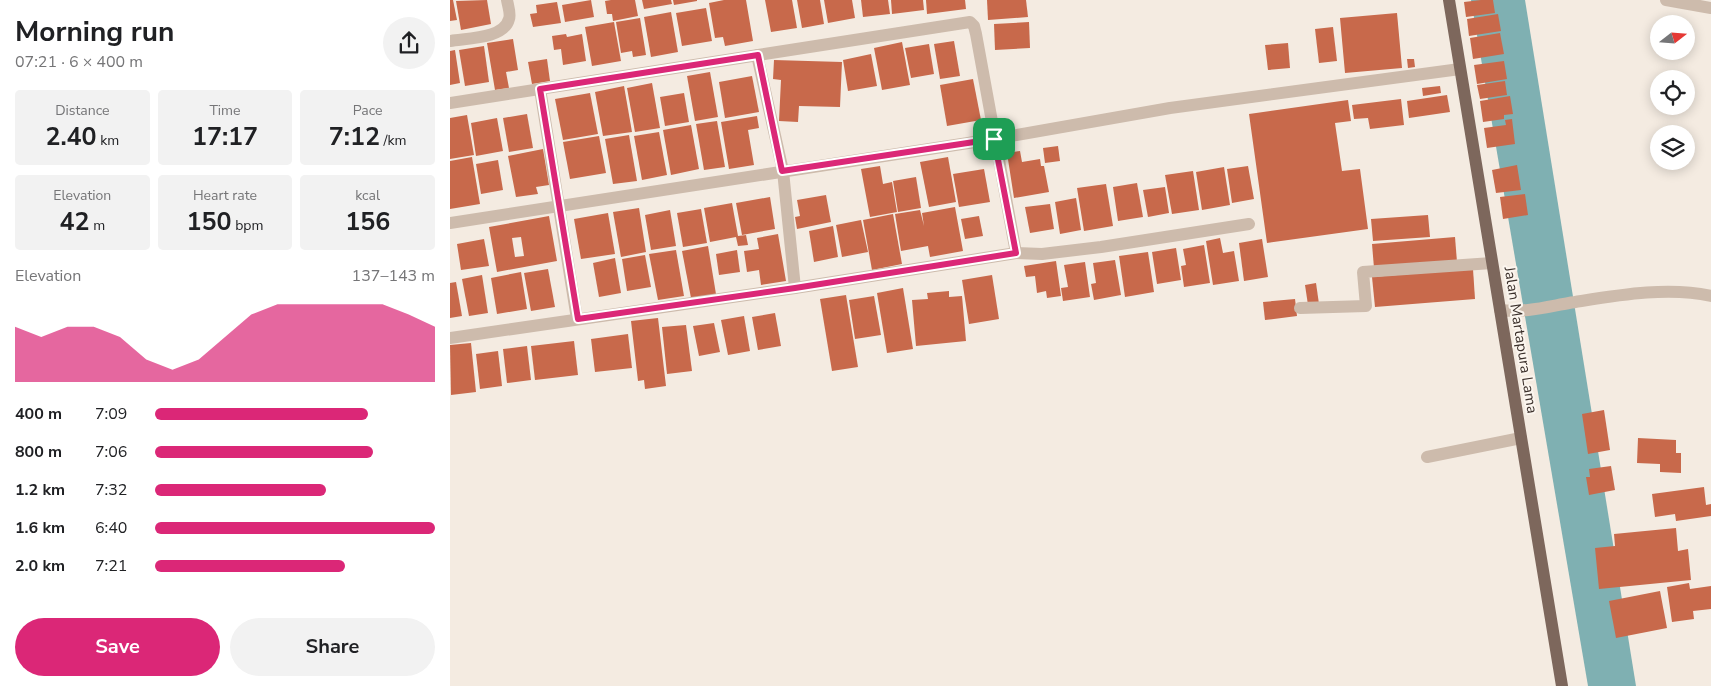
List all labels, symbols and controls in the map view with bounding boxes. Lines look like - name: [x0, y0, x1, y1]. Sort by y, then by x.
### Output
- text: Morning run: [15, 13, 174, 51]
- north arrow: [1650, 15, 1695, 60]
- map controls: [1650, 15, 1695, 170]
- button: share: [383, 17, 435, 69]
- text: 07:21 · 6 × 400 m: [15, 51, 143, 73]
- button: locate: [1650, 70, 1695, 115]
- text: Distance: [55, 101, 110, 120]
- text: Time: [209, 101, 241, 120]
- text: Pace: [353, 101, 383, 120]
- pin: [973, 118, 1015, 160]
- text: 2.40: [45, 120, 97, 154]
- text: 17:17: [192, 120, 258, 154]
- text: 7:12: [329, 120, 380, 154]
- icon: arrive: [980, 125, 1008, 153]
- button: layers: [1650, 125, 1695, 170]
- text: km: [97, 131, 119, 150]
- text: /km: [380, 131, 407, 150]
- text: Elevation: [53, 186, 111, 205]
- text: Heart rate: [193, 186, 257, 205]
- text: kcal: [355, 186, 380, 205]
- text: 42: [60, 205, 90, 239]
- text: 150: [187, 205, 232, 239]
- text: 156: [345, 205, 390, 239]
- text: m: [90, 216, 105, 235]
- text: bpm: [232, 216, 263, 235]
- street label: Jalan Martapura Lama: [1499, 264, 1542, 415]
- text: Elevation: [15, 265, 81, 287]
- text: 137–143 m: [352, 265, 435, 287]
- text: 400 m: [15, 403, 62, 425]
- text: 7:09: [95, 403, 127, 425]
- text: 800 m: [15, 441, 62, 463]
- text: 7:06: [95, 441, 127, 463]
- text: 1.2 km: [15, 479, 65, 501]
- text: 7:32: [95, 479, 127, 501]
- text: 1.6 km: [15, 517, 65, 539]
- text: 6:40: [95, 517, 127, 539]
- text: 2.0 km: [15, 555, 65, 577]
- text: 7:21: [95, 555, 127, 577]
- button: Save: [15, 618, 220, 676]
- button: Share: [230, 618, 435, 676]

